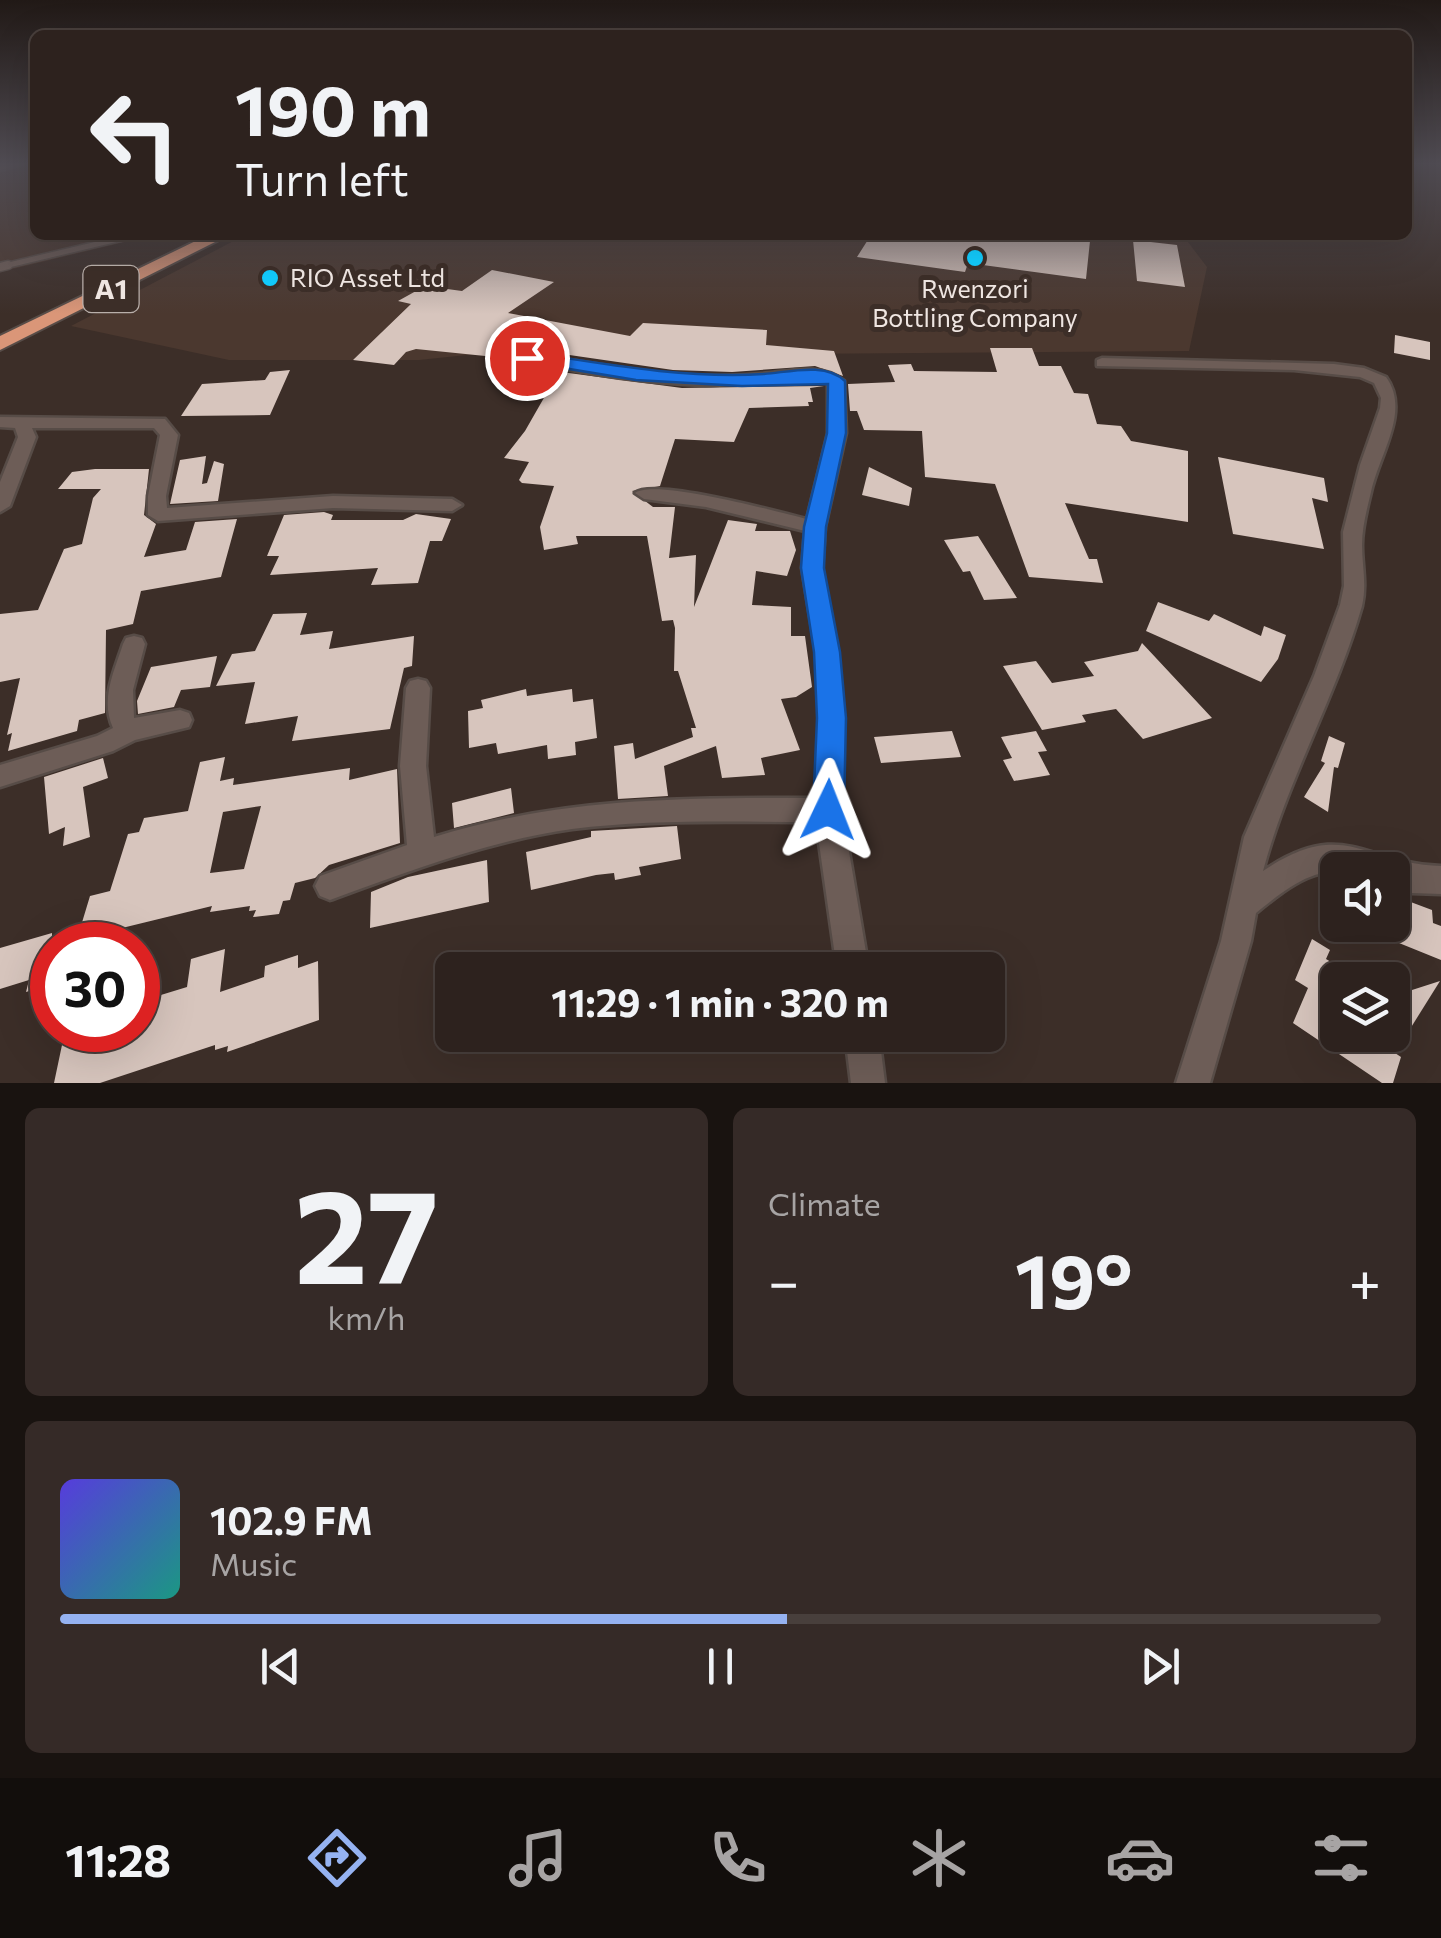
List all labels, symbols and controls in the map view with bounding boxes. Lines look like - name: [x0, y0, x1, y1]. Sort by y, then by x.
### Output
- text: 190 m: [235, 65, 431, 150]
- icon: left: [70, 70, 200, 200]
- text: Turn left: [235, 150, 409, 205]
- marker: Rwenzori Bottling Company: [964, 247, 986, 269]
- place label: RIO Asset Ltd: [290, 262, 445, 292]
- road number: A1: [84, 266, 138, 312]
- marker: RIO Asset Ltd: [259, 267, 281, 289]
- place label: Rwenzori Bottling Company: [872, 273, 1078, 332]
- pin: [485, 316, 570, 401]
- icon: arrive: [500, 331, 555, 386]
- position arrow: [776, 758, 880, 862]
- map controls: [1320, 852, 1410, 1052]
- button: sound: [1320, 852, 1410, 942]
- speed limit sign: 30: [30, 922, 160, 1052]
- button: layers: [1320, 962, 1410, 1052]
- text: 11:29 · 1 min · 320 m: [551, 978, 889, 1025]
- text: 27: [294, 1152, 439, 1311]
- text: Climate: [768, 1183, 881, 1223]
- text: 19°: [1015, 1233, 1133, 1324]
- text: −: [768, 1246, 799, 1313]
- text: +: [1349, 1246, 1381, 1313]
- text: km/h: [328, 1297, 405, 1337]
- text: 102.9 FM: [210, 1496, 373, 1543]
- text: Music: [210, 1543, 297, 1583]
- icon: previous: [253, 1639, 308, 1694]
- icon: pause: [693, 1639, 748, 1694]
- icon: next: [1133, 1639, 1188, 1694]
- icon: directions: [302, 1823, 372, 1893]
- icon: music: [503, 1823, 573, 1893]
- icon: phone: [703, 1823, 773, 1893]
- icon: climate: [904, 1823, 974, 1893]
- icon: car: [1105, 1823, 1175, 1893]
- icon: filters: [1306, 1823, 1376, 1893]
- text: 11:28: [65, 1831, 171, 1886]

